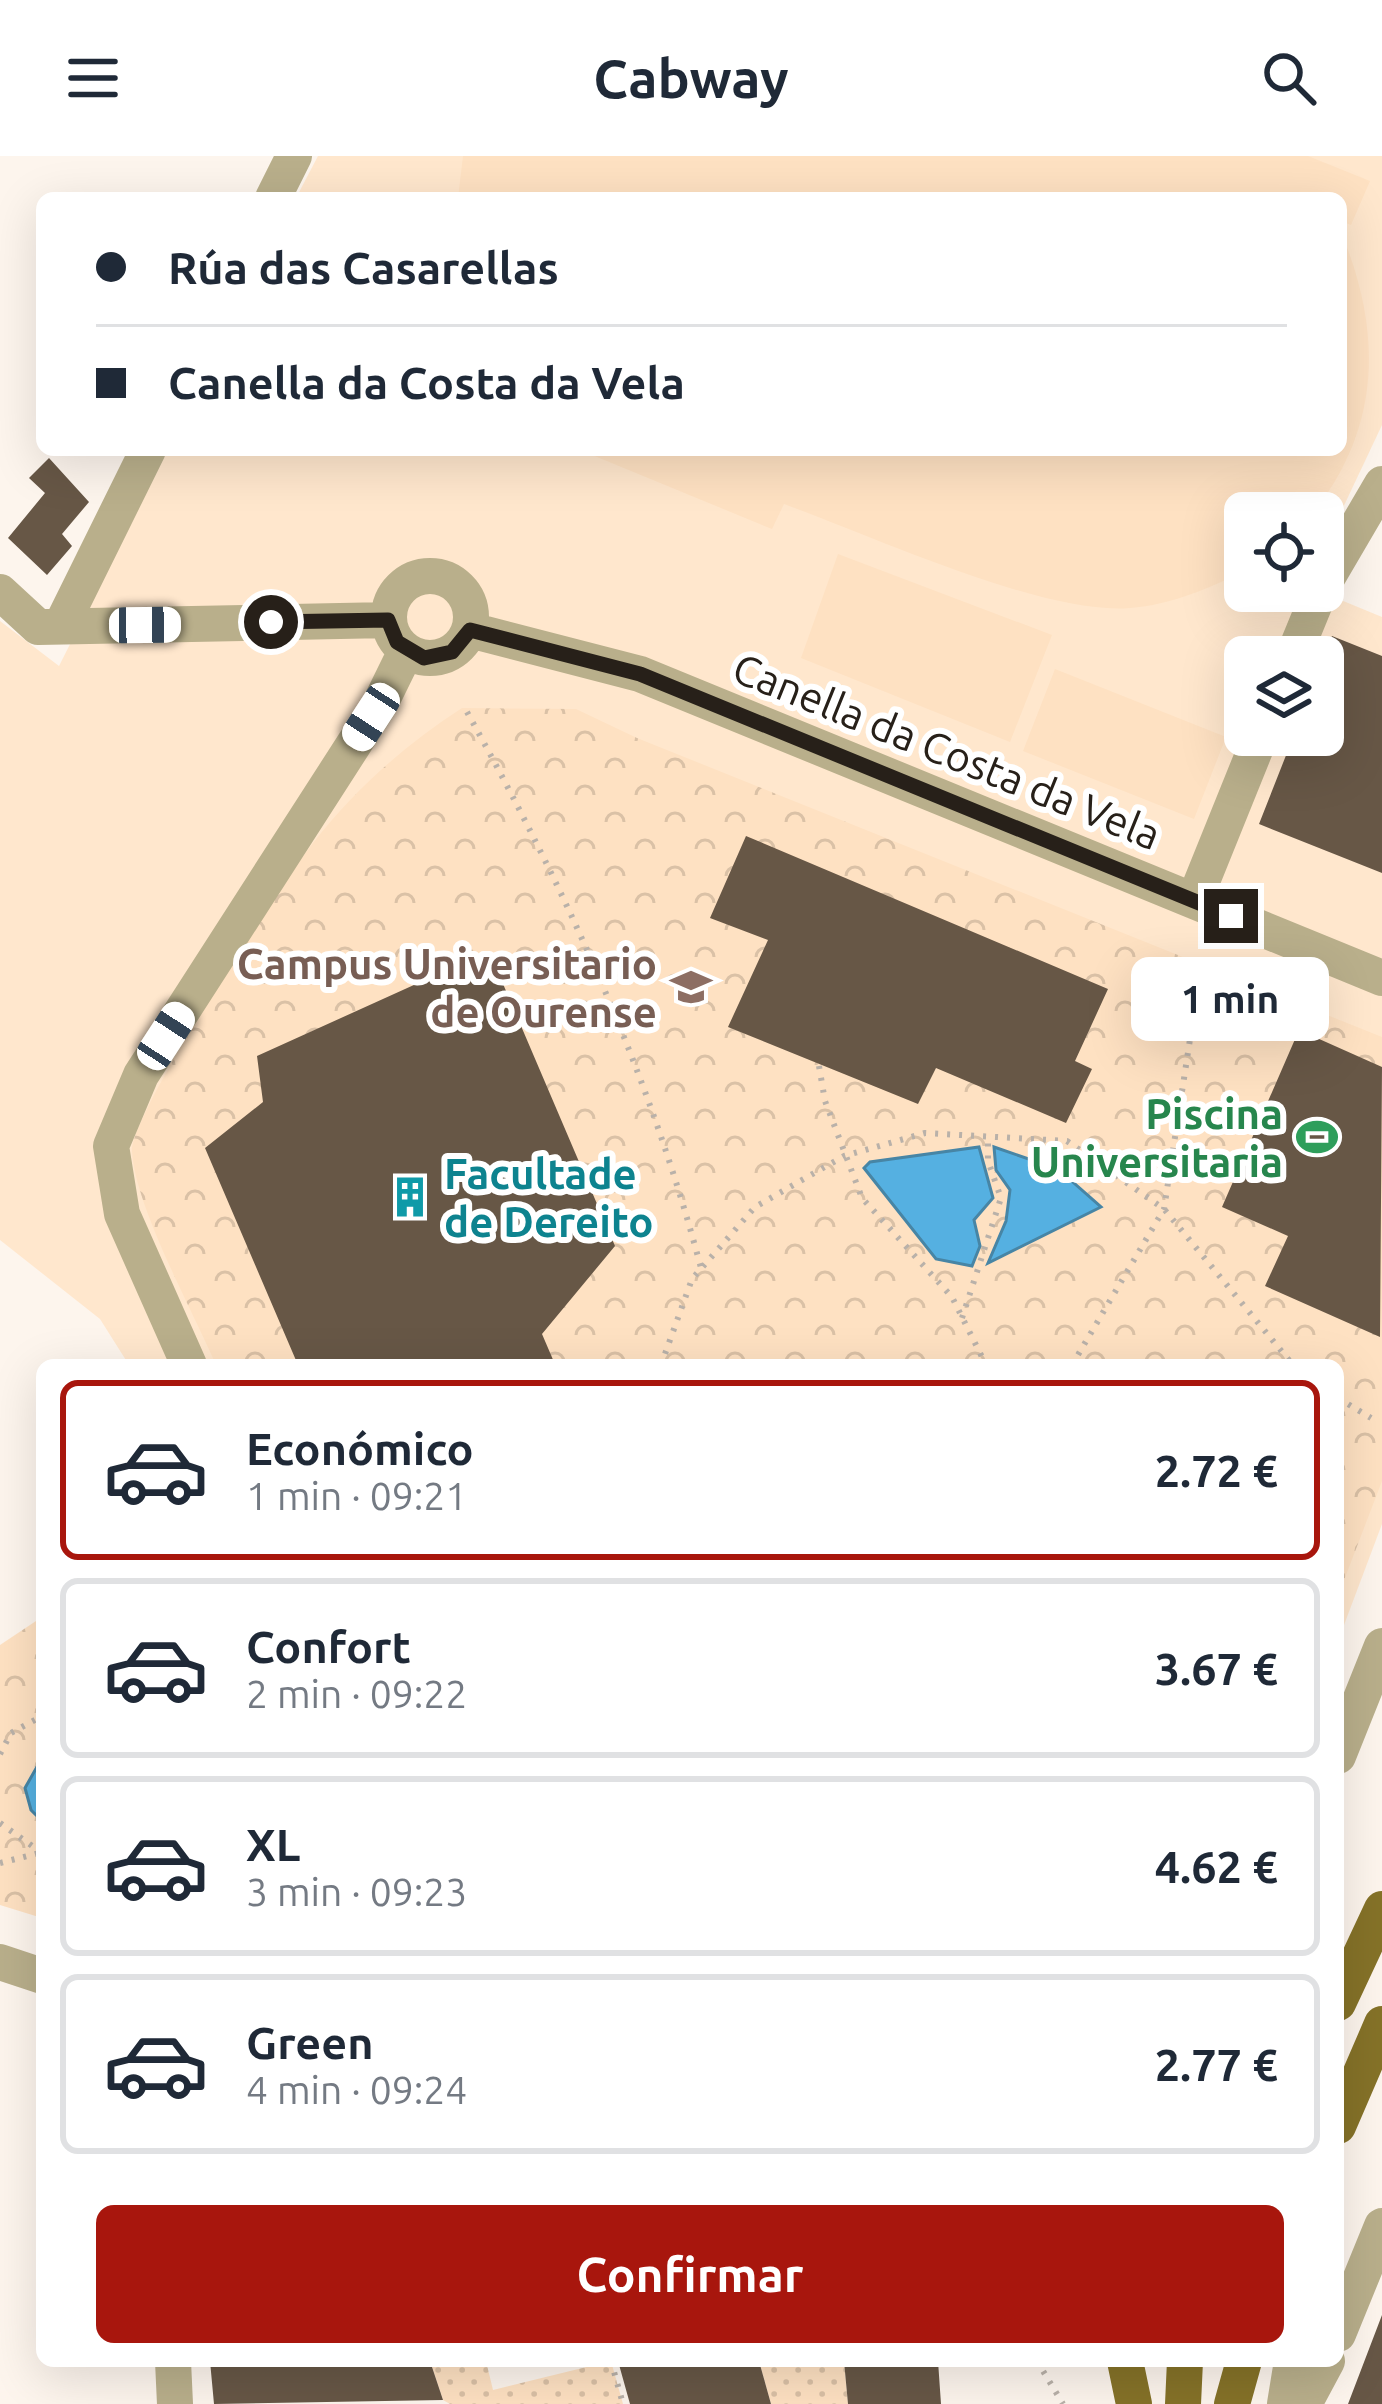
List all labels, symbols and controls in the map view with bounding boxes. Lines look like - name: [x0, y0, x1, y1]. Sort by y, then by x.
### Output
- icon: menu: [60, 45, 126, 111]
- icon: search: [1256, 45, 1322, 111]
- text: Cabway: [593, 48, 789, 108]
- text: Rúa das Casarellas: [168, 242, 559, 293]
- text: Canella da Costa da Vela: [168, 357, 685, 408]
- map controls: [1224, 492, 1344, 756]
- button: locate: [1224, 492, 1344, 612]
- route start: [244, 595, 298, 649]
- car: [109, 606, 181, 644]
- button: layers: [1224, 636, 1344, 756]
- street label: Canella da Costa da Vela: [727, 644, 1167, 858]
- car: [336, 677, 406, 757]
- route end: [1204, 889, 1258, 943]
- place label: Campus Universitario de Ourense: [237, 940, 657, 1035]
- callout: 1 min: [1132, 958, 1330, 1042]
- school or university icon: Campus Universitario de Ourense: [668, 964, 714, 1010]
- text: 1 min: [1181, 977, 1279, 1020]
- car: [131, 996, 201, 1076]
- place label: Piscina Universitaria: [1031, 1090, 1283, 1185]
- sports icon: Piscina Universitaria: [1294, 1114, 1340, 1160]
- place label: Facultade de Dereito: [444, 1150, 654, 1245]
- building icon: Facultade de Dereito: [387, 1174, 433, 1220]
- icon: car: [102, 1416, 210, 1524]
- text: Económico: [246, 1423, 474, 1474]
- text: 2.72 €: [1155, 1445, 1278, 1496]
- text: 1 min · 09:21: [246, 1474, 467, 1517]
- icon: car: [102, 1614, 210, 1722]
- text: Confort: [246, 1621, 411, 1672]
- text: 3.67 €: [1155, 1643, 1278, 1694]
- text: 2 min · 09:22: [246, 1672, 467, 1715]
- icon: car: [102, 1812, 210, 1920]
- text: XL: [246, 1819, 300, 1870]
- text: 4.62 €: [1155, 1841, 1278, 1892]
- text: 3 min · 09:23: [246, 1870, 467, 1913]
- icon: car: [102, 2010, 210, 2118]
- text: Green: [246, 2017, 373, 2068]
- text: 2.77 €: [1155, 2039, 1278, 2090]
- text: 4 min · 09:24: [246, 2068, 467, 2111]
- button: Confirmar: [96, 2205, 1284, 2343]

